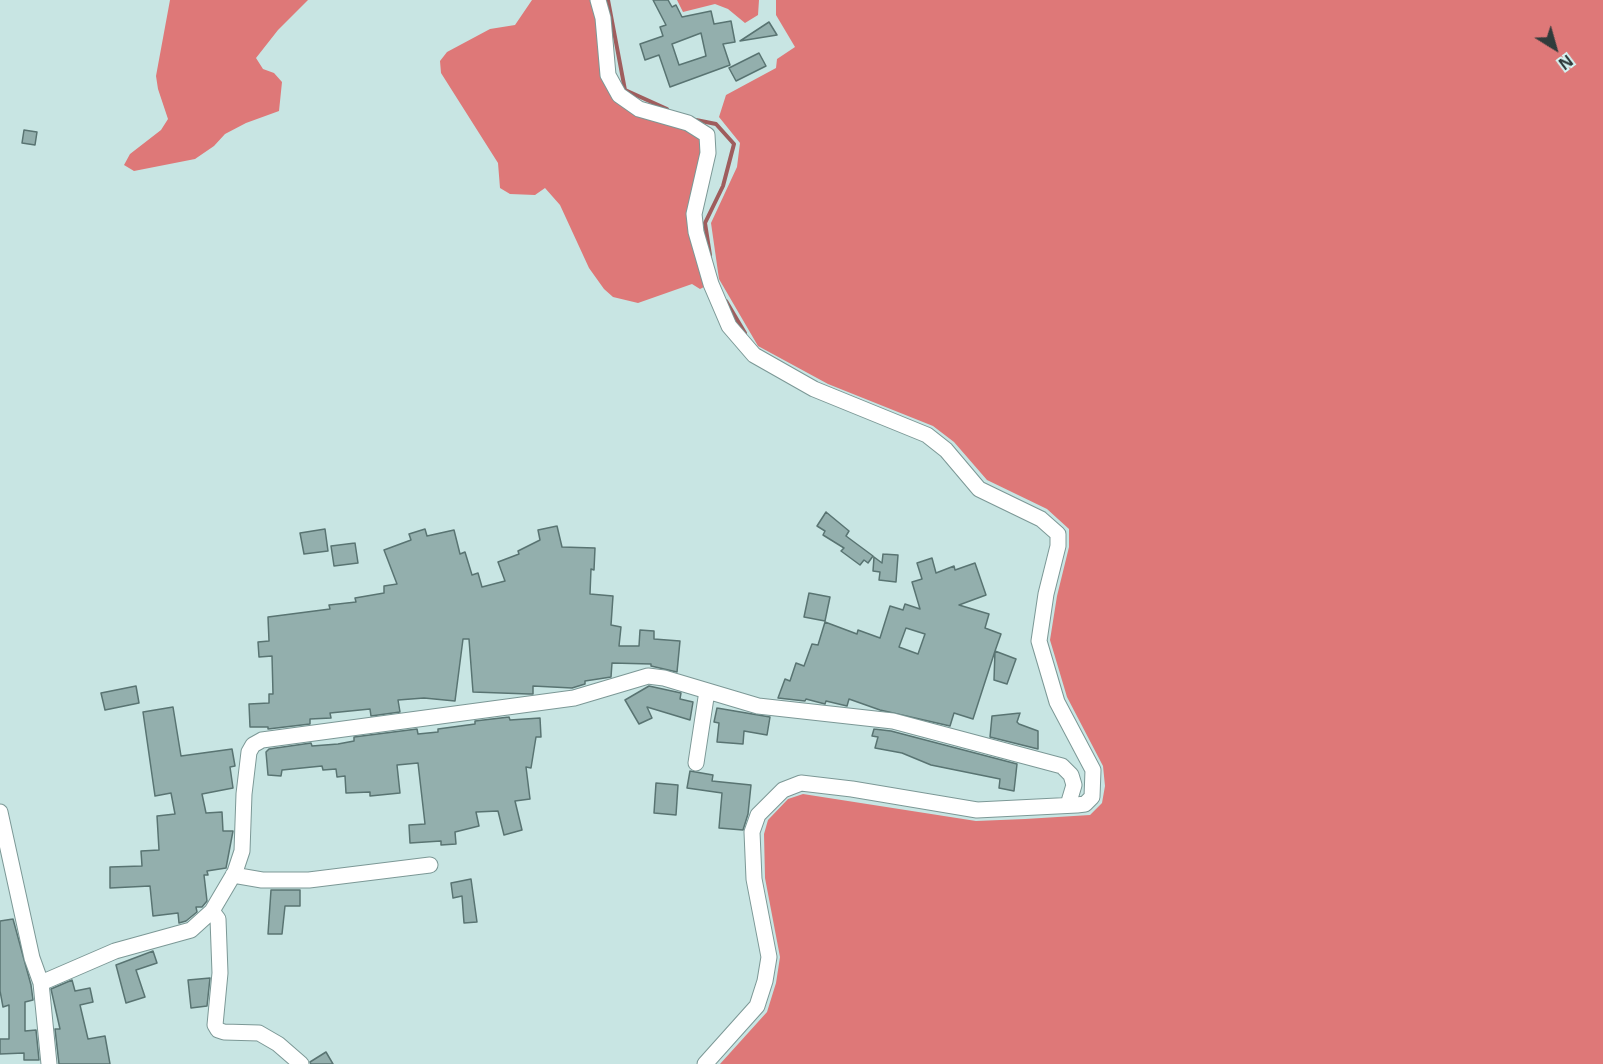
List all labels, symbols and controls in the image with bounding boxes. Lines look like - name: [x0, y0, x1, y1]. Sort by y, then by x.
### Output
- north arrow: [1525, 18, 1585, 78]
- text: N: [1554, 50, 1578, 75]

